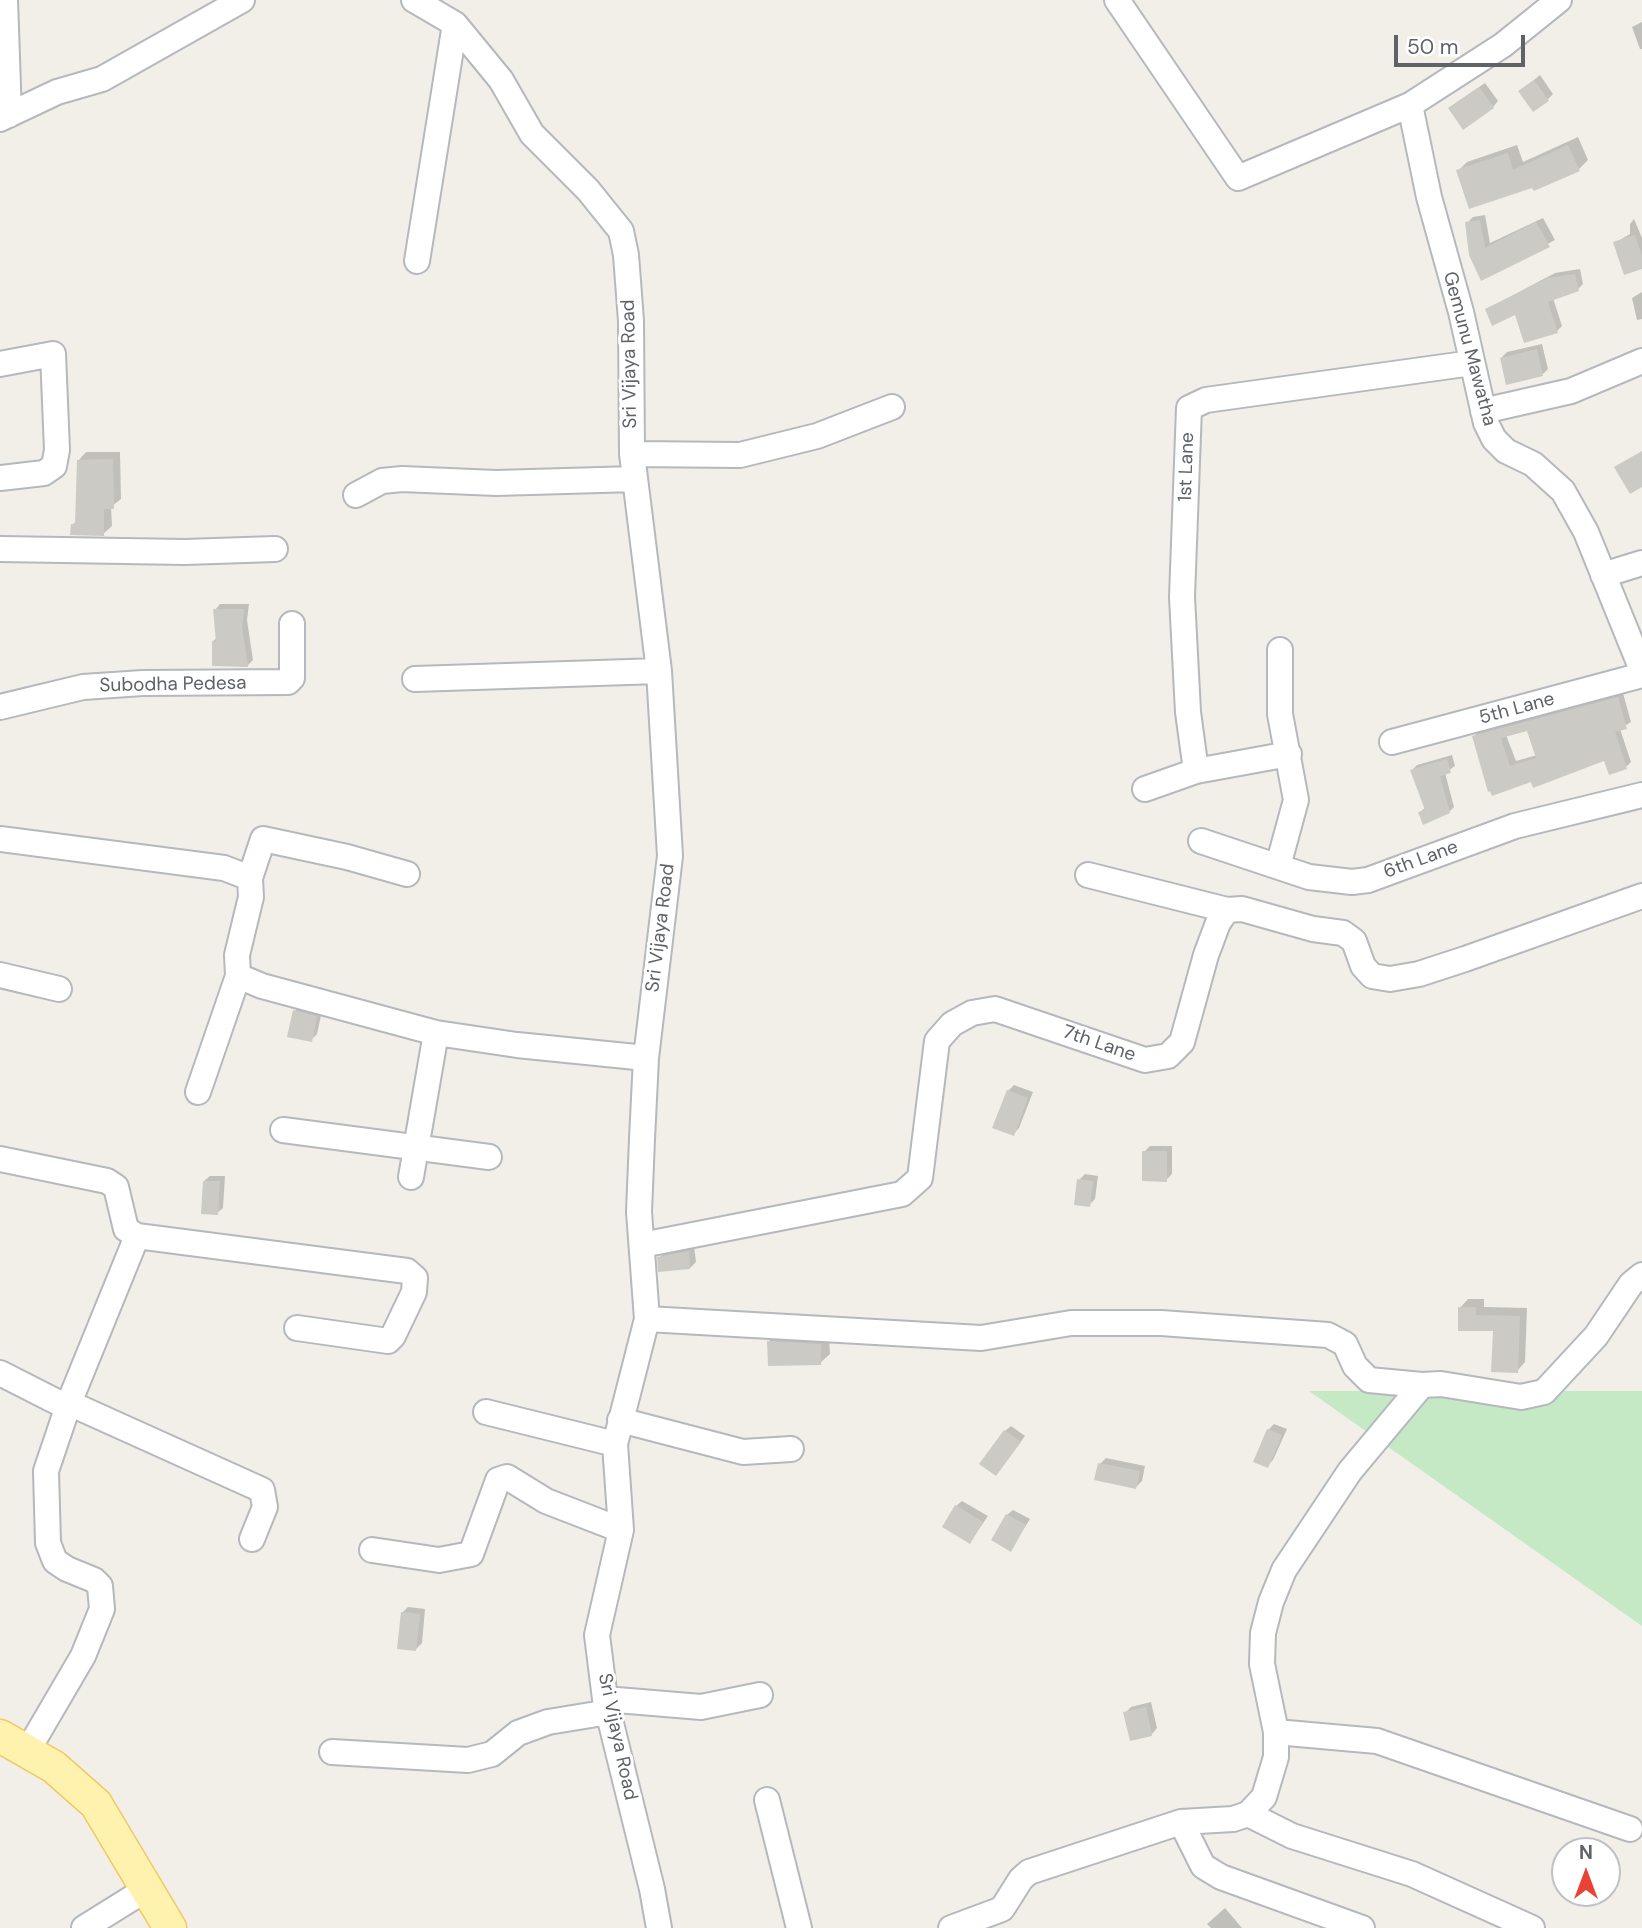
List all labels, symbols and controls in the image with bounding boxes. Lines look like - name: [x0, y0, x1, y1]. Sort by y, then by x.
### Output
- scale bar: [1397, 21, 1528, 65]
- text: 50 m: [1407, 33, 1458, 61]
- street label: Gemunu Mawatha: [1437, 269, 1501, 429]
- street label: Sri Vijaya Road: [617, 299, 643, 429]
- street label: 1st Lane: [1174, 432, 1200, 502]
- street label: Subodha Pedesa: [99, 672, 247, 698]
- street label: 5th Lane: [1477, 688, 1557, 730]
- street label: 6th Lane: [1381, 836, 1461, 884]
- street label: Sri Vijaya Road: [642, 862, 680, 994]
- street label: 7th Lane: [1060, 1021, 1138, 1067]
- street label: Sri Vijaya Road: [592, 1671, 642, 1803]
- north arrow: [1551, 1837, 1621, 1907]
- text: N: [1579, 1840, 1593, 1865]

